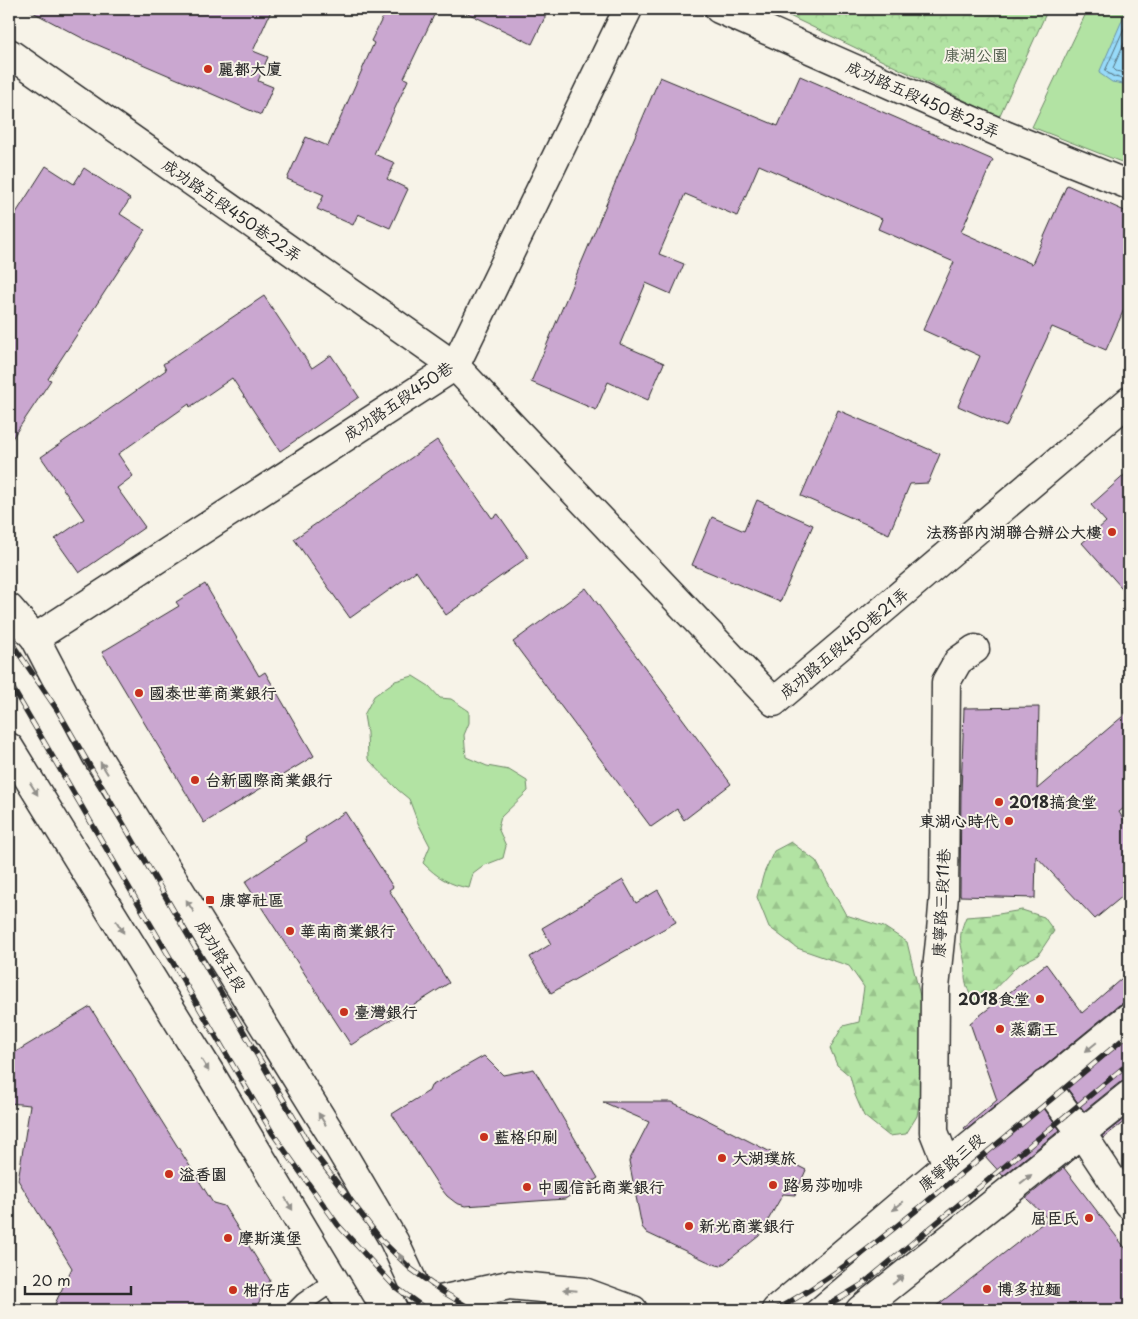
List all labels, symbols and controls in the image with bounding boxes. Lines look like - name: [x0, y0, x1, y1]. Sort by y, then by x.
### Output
- park label: 康湖公園: [944, 42, 1008, 66]
- street label: 成功路五段450巷23弄: [843, 53, 1004, 143]
- place label: 麗都大廈: [218, 56, 282, 80]
- marker: 麗都大廈: [202, 63, 214, 75]
- street label: 成功路五段450巷22弄: [158, 152, 307, 267]
- street label: 成功路五段450巷: [338, 354, 457, 446]
- place label: 法務部內湖聯合辦公大樓: [926, 519, 1102, 543]
- marker: 法務部內湖聯合辦公大樓: [1106, 526, 1118, 538]
- street label: 成功路五段450巷21弄: [773, 581, 913, 704]
- place label: 國泰世華商業銀行: [149, 680, 277, 704]
- marker: 國泰世華商業銀行: [133, 687, 145, 699]
- one-way arrow: [100, 761, 109, 775]
- place label: 台新國際商業銀行: [205, 767, 333, 791]
- marker: 台新國際商業銀行: [189, 774, 201, 786]
- one-way arrow: [30, 782, 39, 795]
- place label: 2018搞食堂: [1009, 789, 1097, 813]
- marker: 2018搞食堂: [993, 796, 1005, 808]
- place label: 東湖心時代: [919, 808, 999, 832]
- marker: 東湖心時代: [1003, 815, 1015, 827]
- street label: 康寧路三段11巷: [925, 848, 955, 958]
- place label: 康寧社區: [220, 887, 284, 911]
- marker: 康寧社區: [204, 894, 216, 906]
- one-way arrow: [185, 900, 195, 913]
- street label: 成功路五段: [190, 915, 253, 996]
- place label: 華南商業銀行: [300, 918, 396, 942]
- one-way arrow: [115, 920, 124, 933]
- marker: 華南商業銀行: [284, 925, 296, 937]
- place label: 2018食堂: [958, 986, 1030, 1010]
- marker: 2018食堂: [1034, 993, 1046, 1005]
- place label: 臺灣銀行: [354, 999, 418, 1023]
- marker: 臺灣銀行: [338, 1006, 350, 1018]
- place label: 蒸霸王: [1010, 1016, 1058, 1040]
- marker: 蒸霸王: [994, 1023, 1006, 1035]
- one-way arrow: [1085, 1042, 1098, 1053]
- one-way arrow: [201, 1058, 210, 1072]
- one-way arrow: [317, 1112, 326, 1125]
- place label: 藍格印刷: [494, 1124, 558, 1148]
- street label: 康寧路三段: [912, 1126, 989, 1196]
- marker: 藍格印刷: [478, 1131, 490, 1143]
- place label: 大湖璞旅: [732, 1145, 797, 1169]
- marker: 大湖璞旅: [716, 1152, 728, 1164]
- place label: 溢香園: [179, 1161, 227, 1185]
- marker: 溢香園: [163, 1168, 175, 1180]
- place label: 路易莎咖啡: [783, 1172, 863, 1196]
- place label: 中國信託商業銀行: [537, 1174, 665, 1198]
- one-way arrow: [1019, 1174, 1033, 1184]
- marker: 路易莎咖啡: [767, 1179, 779, 1191]
- marker: 中國信託商業銀行: [521, 1181, 533, 1193]
- one-way arrow: [284, 1198, 293, 1211]
- one-way arrow: [892, 1200, 904, 1211]
- place label: 屈臣氏: [1031, 1205, 1079, 1229]
- marker: 屈臣氏: [1083, 1212, 1095, 1224]
- place label: 新光商業銀行: [699, 1213, 795, 1237]
- marker: 新光商業銀行: [683, 1220, 695, 1232]
- place label: 摩斯漢堡: [238, 1225, 302, 1249]
- marker: 摩斯漢堡: [222, 1232, 234, 1244]
- one-way arrow: [398, 1253, 406, 1267]
- scale bar: [25, 1264, 131, 1296]
- text: 20 m: [32, 1268, 71, 1291]
- one-way arrow: [892, 1275, 905, 1285]
- place label: 博多拉麵: [997, 1276, 1061, 1300]
- place label: 柑仔店: [243, 1277, 291, 1301]
- marker: 博多拉麵: [981, 1283, 993, 1295]
- marker: 柑仔店: [227, 1284, 239, 1296]
- one-way arrow: [562, 1286, 578, 1294]

